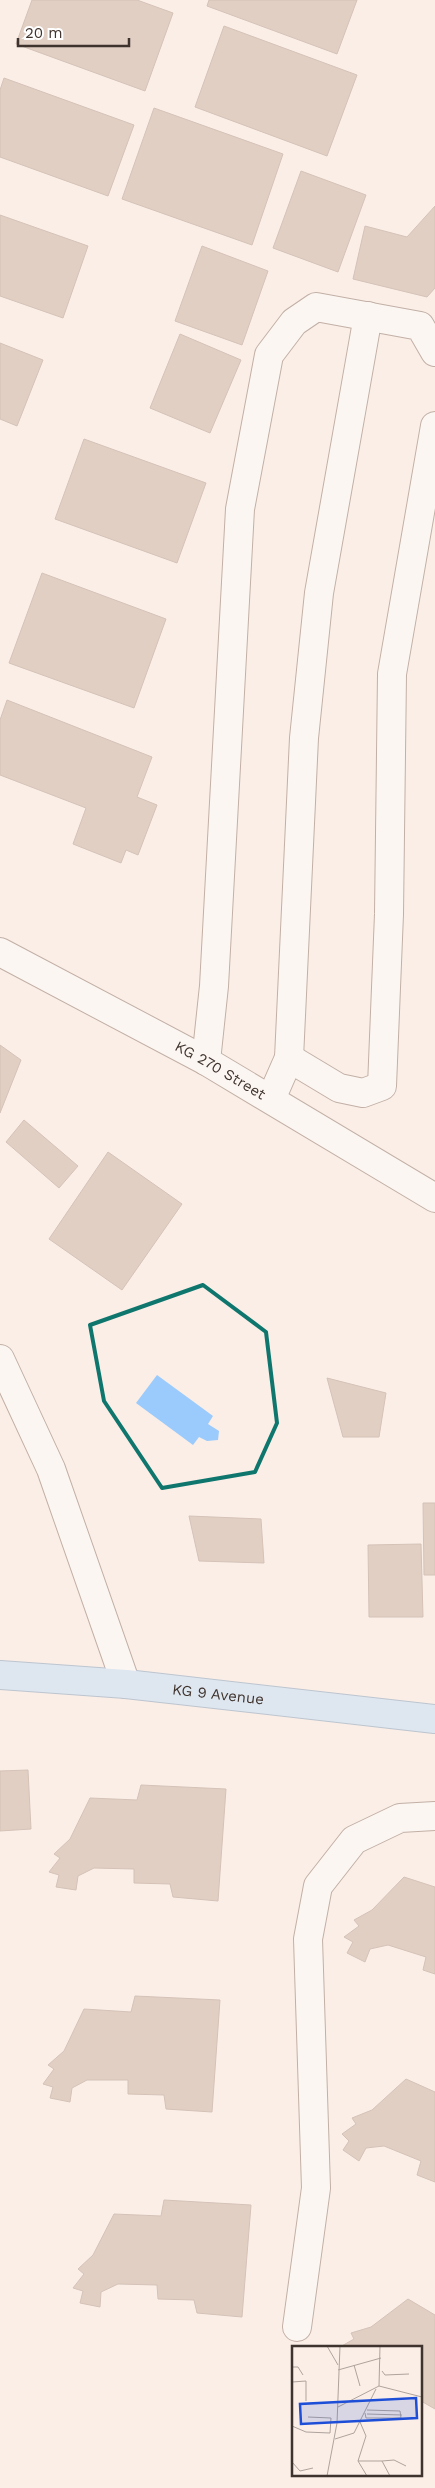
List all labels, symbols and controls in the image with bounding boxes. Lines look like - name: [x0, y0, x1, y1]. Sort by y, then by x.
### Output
- scale bar: [18, 15, 129, 47]
- text: 20 m: [25, 24, 63, 42]
- street label: KG 270 Street: [172, 1037, 269, 1104]
- street label: KG 9 Avenue: [171, 1680, 265, 1709]
- inset map: [292, 2346, 422, 2476]

